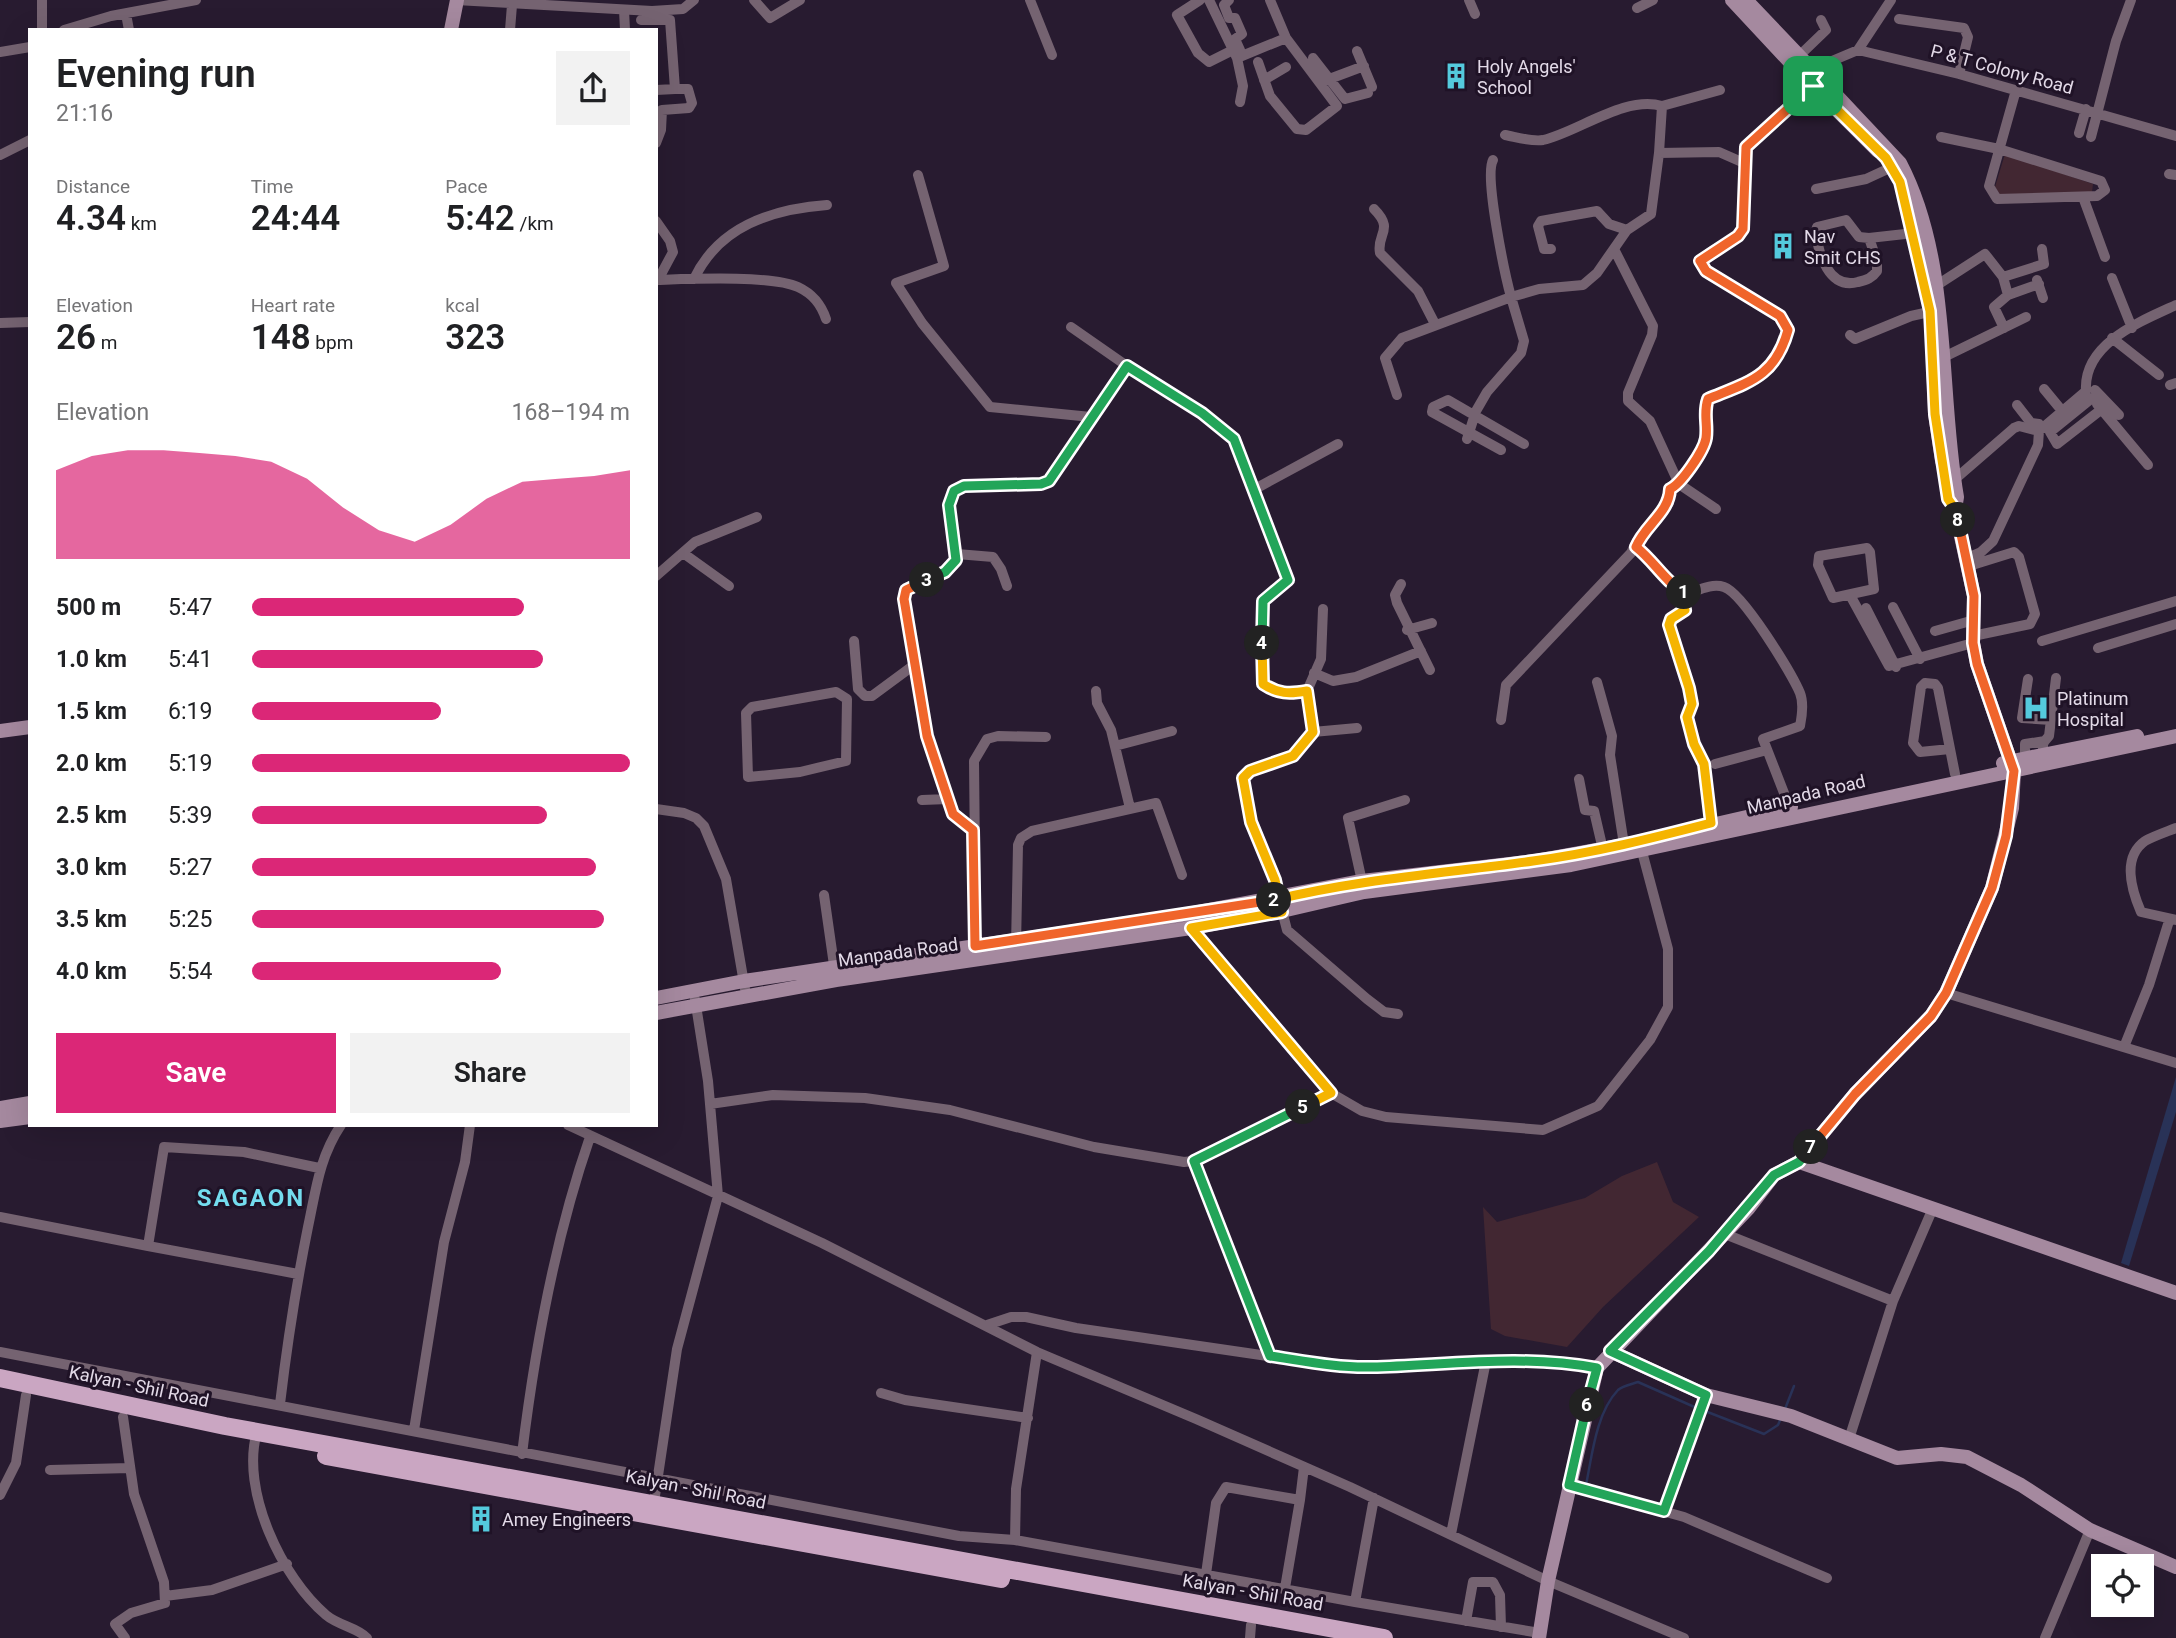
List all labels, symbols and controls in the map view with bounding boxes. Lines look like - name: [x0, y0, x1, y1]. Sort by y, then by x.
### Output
- street label: P & T Colony Road: [1928, 40, 2076, 98]
- button: share: [556, 51, 630, 125]
- text: Evening run: [56, 52, 256, 96]
- place label: Holy Angels' School: [1477, 56, 1576, 98]
- pin: [1783, 56, 1843, 116]
- building icon: Holy Angels' School: [1441, 61, 1471, 91]
- icon: arrive: [1794, 67, 1832, 105]
- text: 21:16: [56, 100, 113, 127]
- text: Distance: [56, 175, 130, 198]
- text: Time: [251, 175, 293, 198]
- text: Pace: [445, 175, 488, 198]
- text: 4.34: [56, 198, 126, 239]
- text: 24:44: [251, 198, 340, 239]
- text: 5:42: [445, 198, 515, 239]
- text: km: [126, 212, 157, 235]
- text: /km: [515, 212, 554, 235]
- place label: Nav Smit CHS: [1804, 226, 1881, 268]
- building icon: Nav Smit CHS: [1768, 231, 1798, 261]
- text: Elevation: [56, 294, 133, 317]
- text: Heart rate: [251, 294, 335, 317]
- text: kcal: [445, 294, 480, 317]
- text: 26: [56, 317, 96, 358]
- text: 148: [251, 317, 311, 358]
- text: 323: [445, 317, 505, 358]
- text: m: [96, 331, 117, 354]
- text: bpm: [311, 331, 353, 354]
- text: Elevation: [56, 399, 149, 426]
- text: 168–194 m: [511, 399, 630, 426]
- pin: 8: [1940, 503, 1976, 538]
- text: 8: [1952, 508, 1963, 531]
- pin: 3: [909, 562, 944, 598]
- text: 3: [921, 568, 932, 591]
- pin: 1: [1666, 574, 1702, 610]
- text: 1: [1678, 580, 1689, 603]
- text: 500 m: [56, 594, 121, 621]
- text: 5:47: [168, 594, 212, 621]
- pin: 4: [1244, 626, 1280, 660]
- text: 4: [1256, 631, 1267, 654]
- text: 1.0 km: [56, 646, 127, 673]
- text: 5:41: [168, 646, 212, 673]
- place label: Platinum Hospital: [2057, 688, 2128, 730]
- hospital icon: Platinum Hospital: [2021, 693, 2051, 723]
- text: 1.5 km: [56, 698, 127, 725]
- text: 6:19: [168, 698, 212, 725]
- text: 2.0 km: [56, 750, 127, 777]
- text: 5:19: [168, 750, 212, 777]
- street label: Manpada Road: [1745, 770, 1867, 818]
- text: 2.5 km: [56, 802, 127, 829]
- text: 5:39: [168, 802, 212, 829]
- text: 3.0 km: [56, 854, 127, 881]
- text: 5:27: [168, 854, 212, 881]
- pin: 2: [1256, 883, 1292, 918]
- text: 2: [1268, 888, 1279, 911]
- text: 3.5 km: [56, 906, 127, 933]
- text: 5:25: [168, 906, 212, 933]
- street label: Manpada Road: [837, 933, 959, 971]
- text: 4.0 km: [56, 958, 127, 985]
- text: 5:54: [168, 958, 212, 985]
- button: Save: [56, 1033, 336, 1113]
- button: Share: [350, 1033, 630, 1113]
- pin: 5: [1286, 1090, 1320, 1124]
- text: 5: [1297, 1095, 1308, 1118]
- pin: 7: [1794, 1130, 1828, 1164]
- text: 7: [1805, 1135, 1816, 1158]
- district label: SAGAON: [197, 1184, 305, 1212]
- street label: Kalyan - Shil Road: [67, 1361, 211, 1411]
- pin: 6: [1570, 1388, 1604, 1422]
- text: 6: [1581, 1393, 1592, 1416]
- street label: Kalyan - Shil Road: [624, 1465, 768, 1513]
- building icon: Amey Engineers: [466, 1504, 496, 1534]
- place label: Amey Engineers: [502, 1509, 631, 1530]
- map controls: [2091, 1554, 2154, 1617]
- button: locate: [2091, 1554, 2154, 1617]
- street label: Kalyan - Shil Road: [1181, 1569, 1325, 1615]

